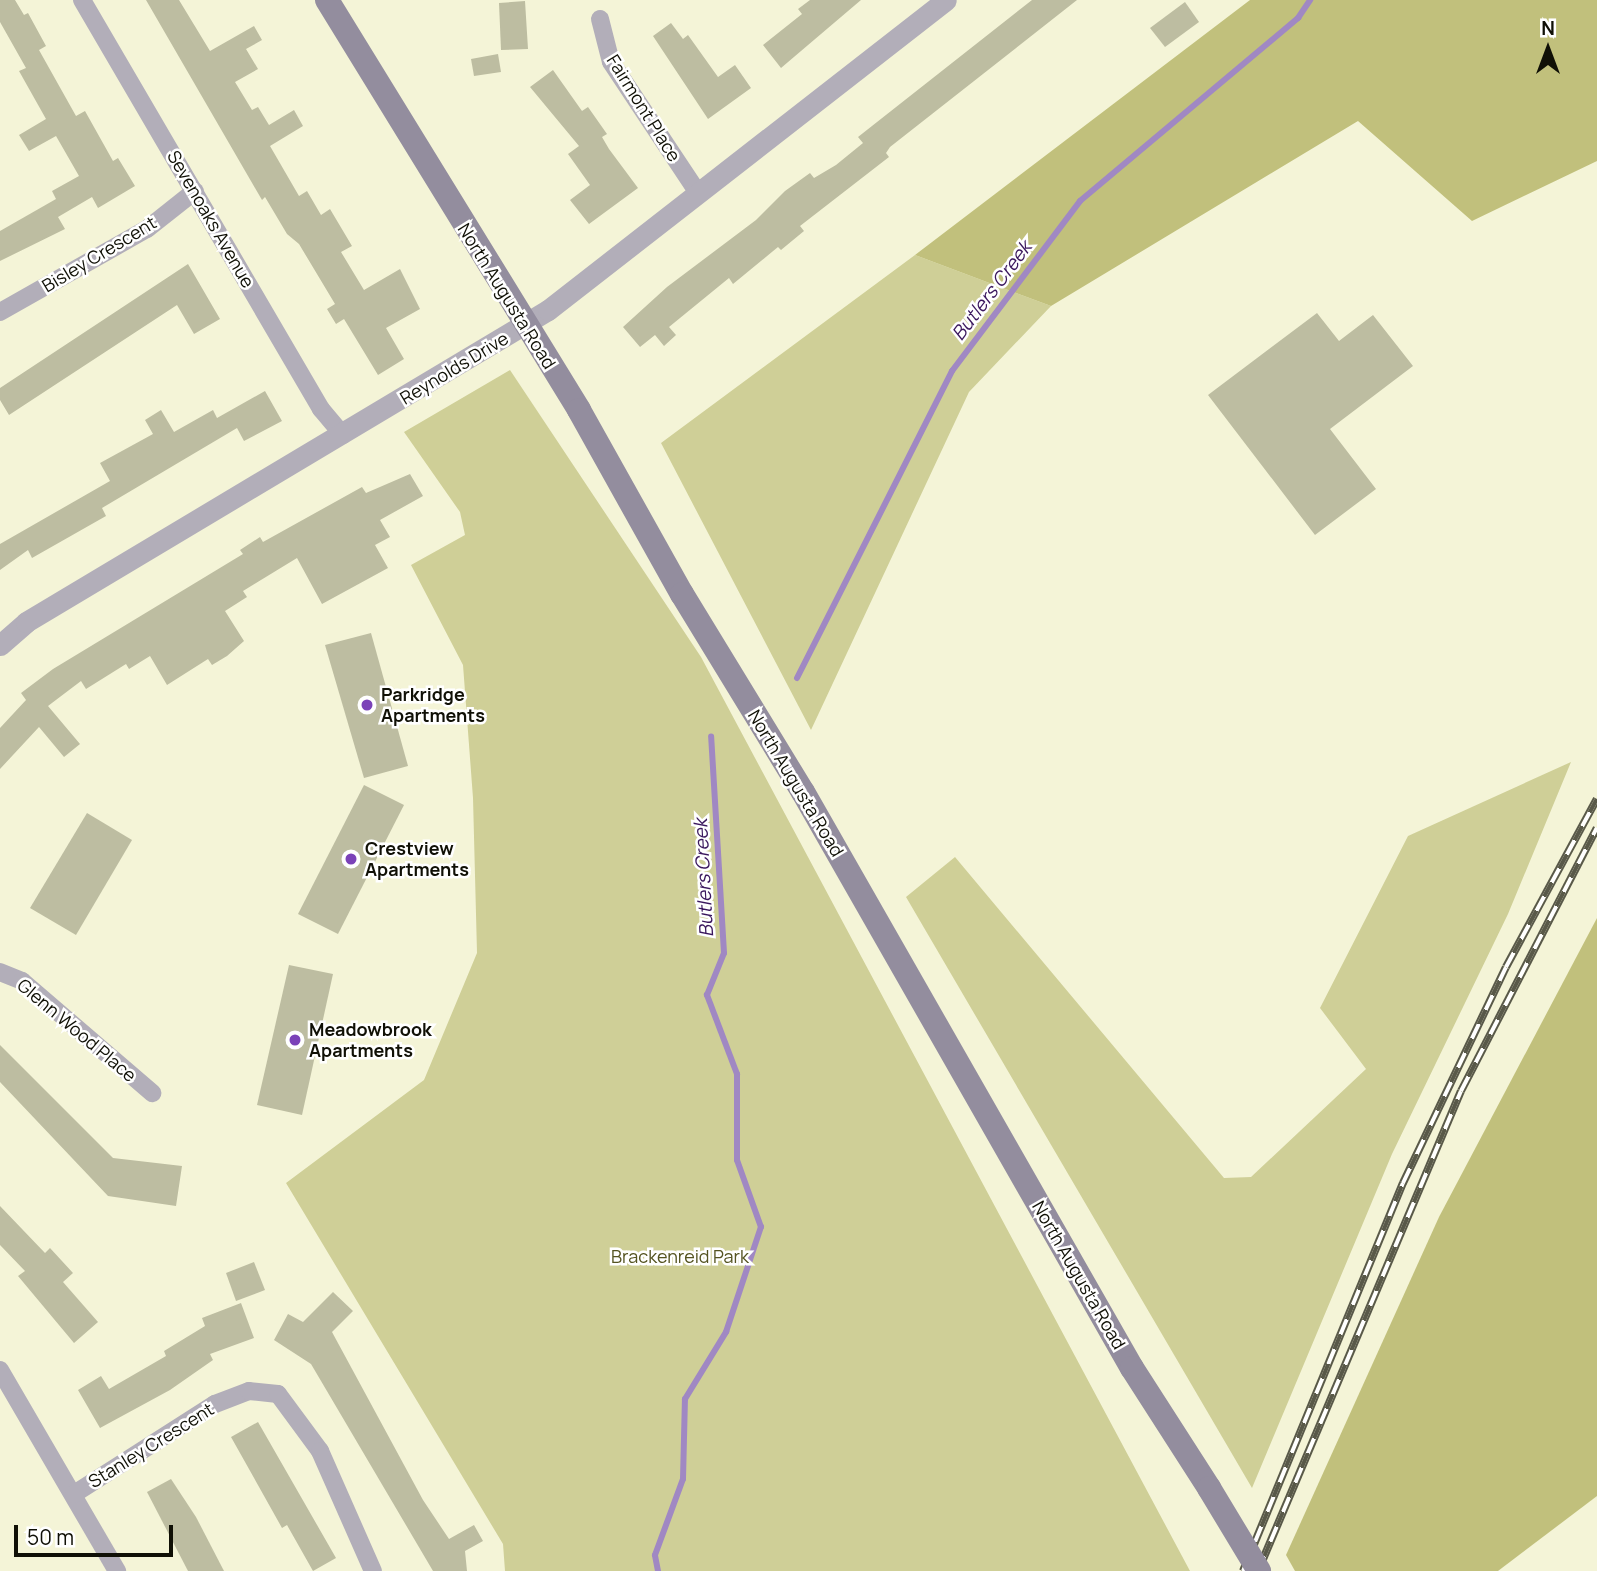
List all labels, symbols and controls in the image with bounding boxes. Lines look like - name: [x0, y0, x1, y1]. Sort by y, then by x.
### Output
- north arrow: [1513, 14, 1583, 84]
- text: N: [1541, 15, 1555, 41]
- street label: Fairmont Place: [603, 51, 685, 165]
- street label: Sevenoaks Avenue: [163, 146, 259, 292]
- street label: Bisley Crescent: [38, 211, 160, 297]
- street label: North Augusta Road: [454, 219, 560, 373]
- water label: Butlers Creek: [947, 237, 1037, 345]
- street label: Reynolds Drive: [396, 327, 512, 409]
- place label: Parkridge Apartments: [381, 684, 485, 726]
- marker: Parkridge Apartments: [359, 697, 375, 713]
- street label: North Augusta Road: [744, 706, 848, 860]
- water label: Butlers Creek: [690, 818, 718, 938]
- place label: Crestview Apartments: [365, 838, 469, 880]
- marker: Crestview Apartments: [343, 851, 359, 867]
- street label: Glenn Wood Place: [13, 974, 141, 1086]
- place label: Meadowbrook Apartments: [309, 1019, 432, 1062]
- marker: Meadowbrook Apartments: [287, 1032, 303, 1048]
- street label: North Augusta Road: [1028, 1197, 1130, 1353]
- park label: Brackenreid Park: [611, 1245, 749, 1267]
- street label: Stanley Crescent: [84, 1398, 218, 1492]
- scale bar: [18, 1512, 177, 1556]
- text: 50 m: [27, 1523, 74, 1551]

